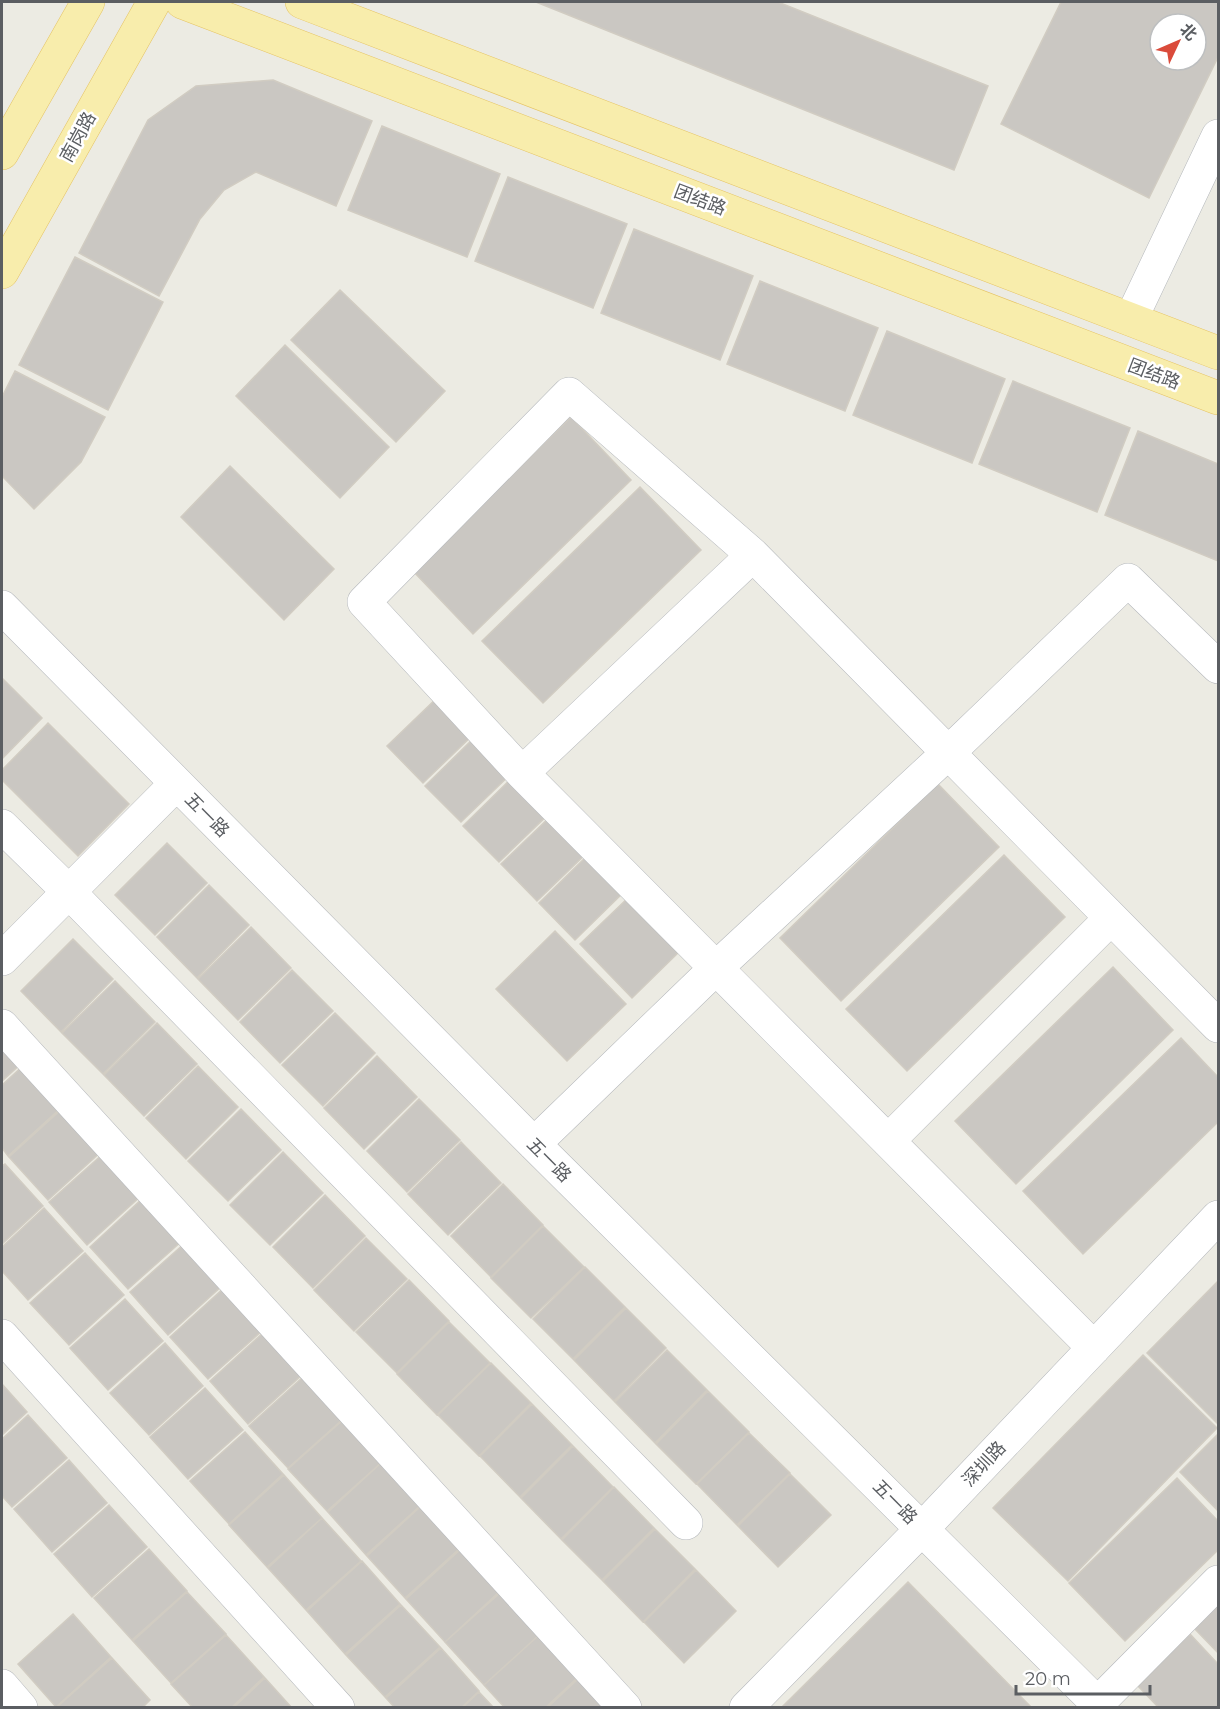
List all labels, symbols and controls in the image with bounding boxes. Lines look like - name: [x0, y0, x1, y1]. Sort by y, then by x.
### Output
- north arrow: [1148, 12, 1208, 72]
- text: 北: [1176, 20, 1201, 44]
- street label: 南岗路: [55, 108, 101, 166]
- street label: 团结路: [671, 180, 729, 220]
- street label: 团结路: [1125, 354, 1183, 394]
- street label: 五一路: [180, 788, 234, 842]
- street label: 五一路: [522, 1133, 576, 1187]
- street label: 深圳路: [958, 1437, 1010, 1491]
- street label: 五一路: [868, 1475, 922, 1529]
- scale bar: [1016, 1658, 1150, 1696]
- text: 20 m: [1025, 1668, 1071, 1690]

